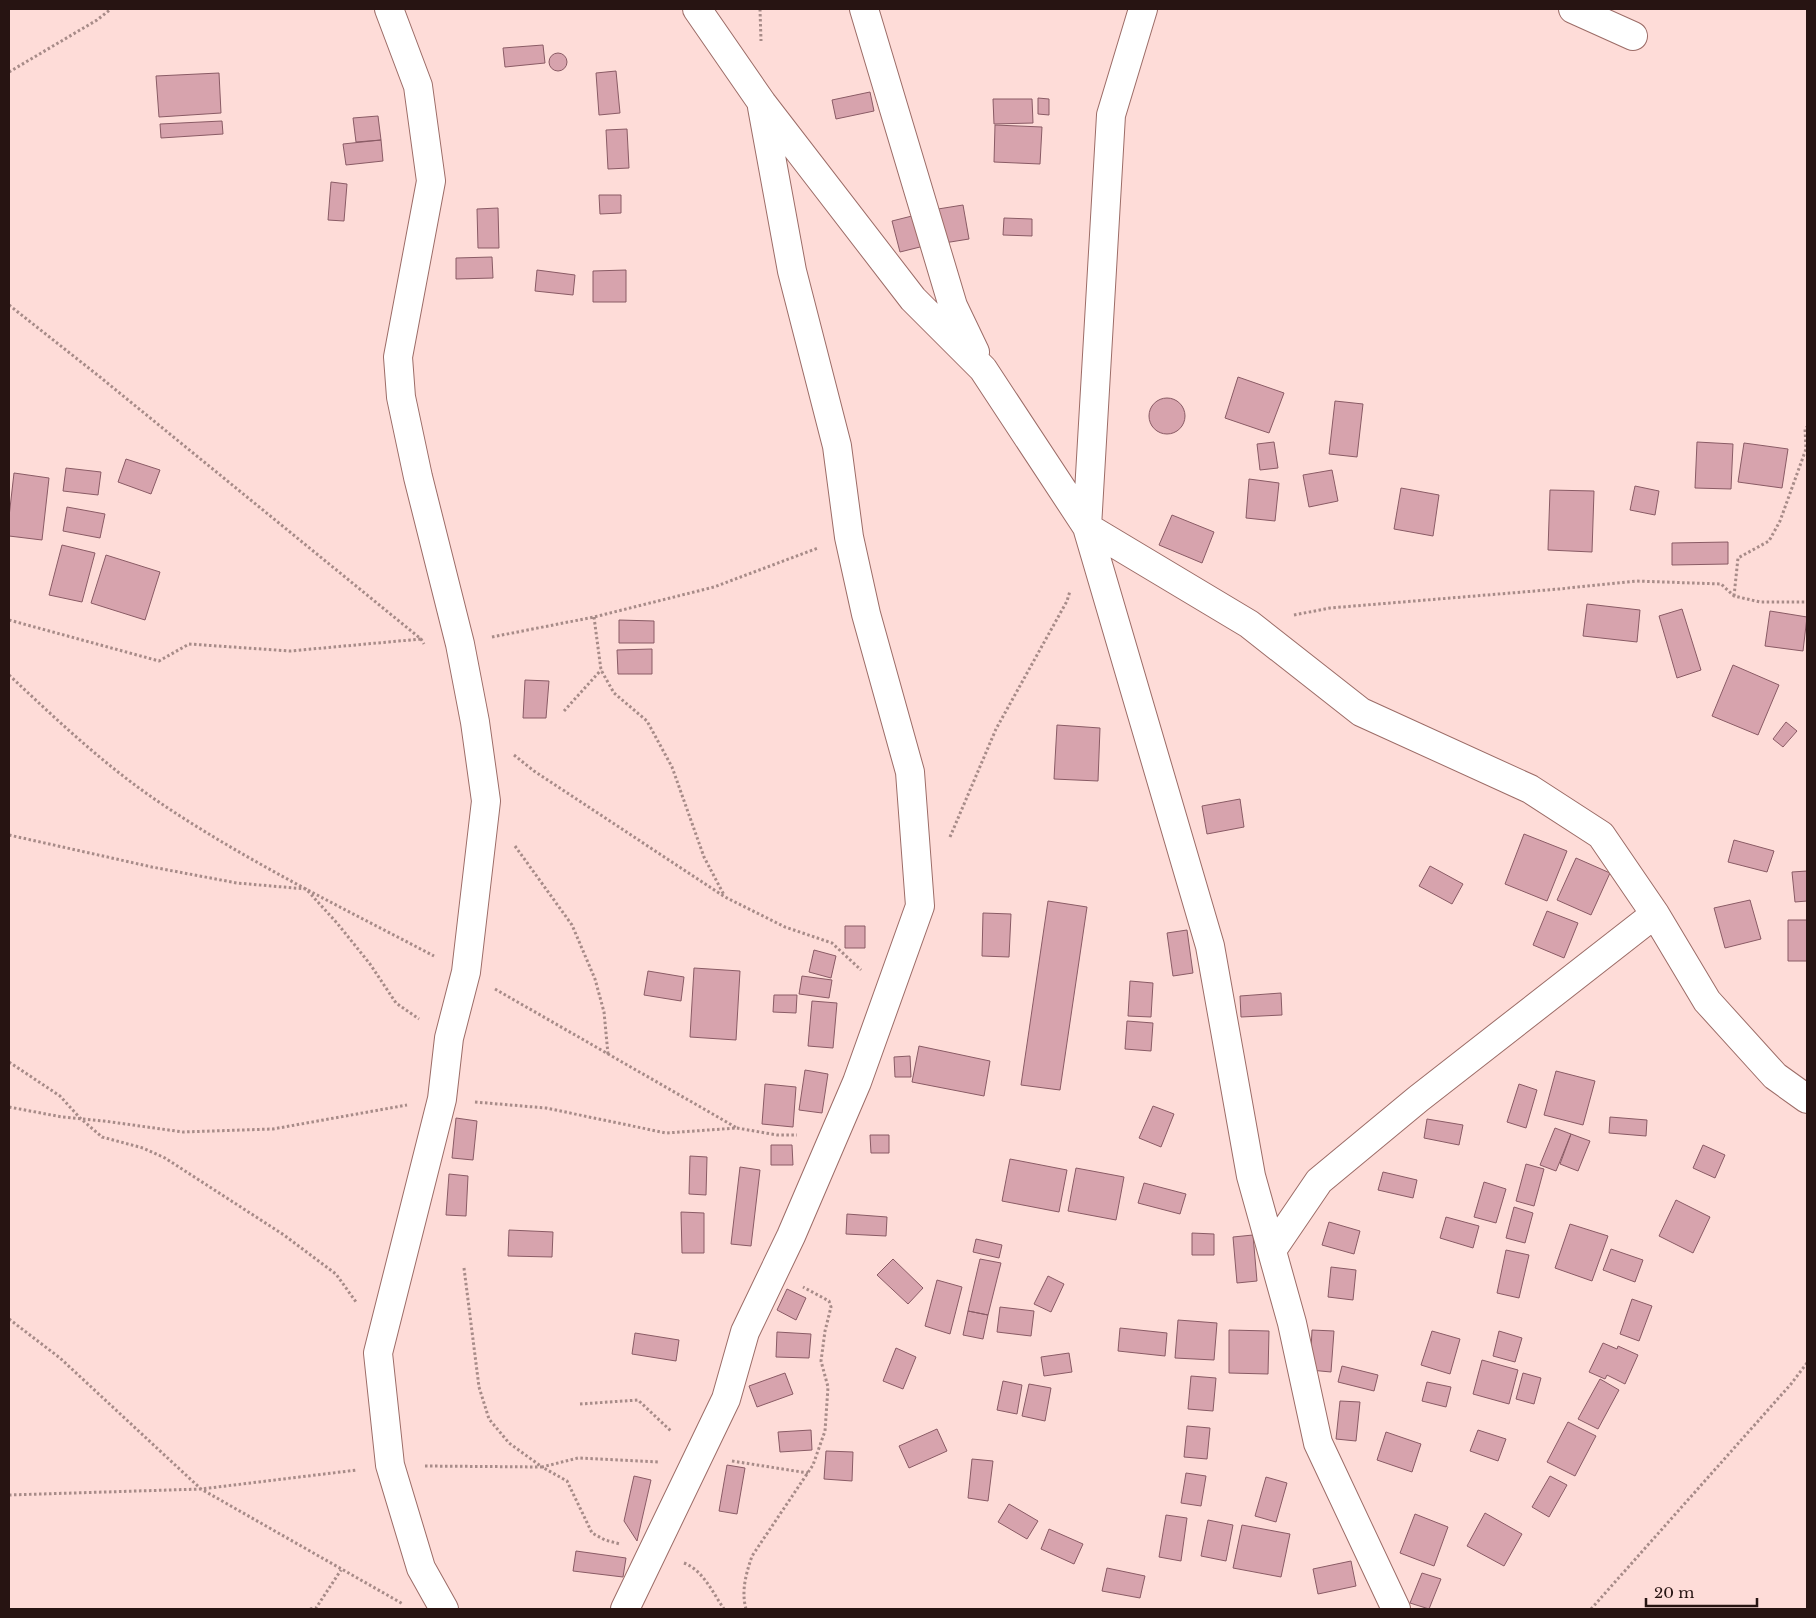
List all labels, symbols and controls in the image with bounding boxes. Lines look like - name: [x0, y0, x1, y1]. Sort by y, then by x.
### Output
- scale bar: [1646, 1576, 1757, 1608]
- text: 20 m: [1654, 1583, 1694, 1602]

